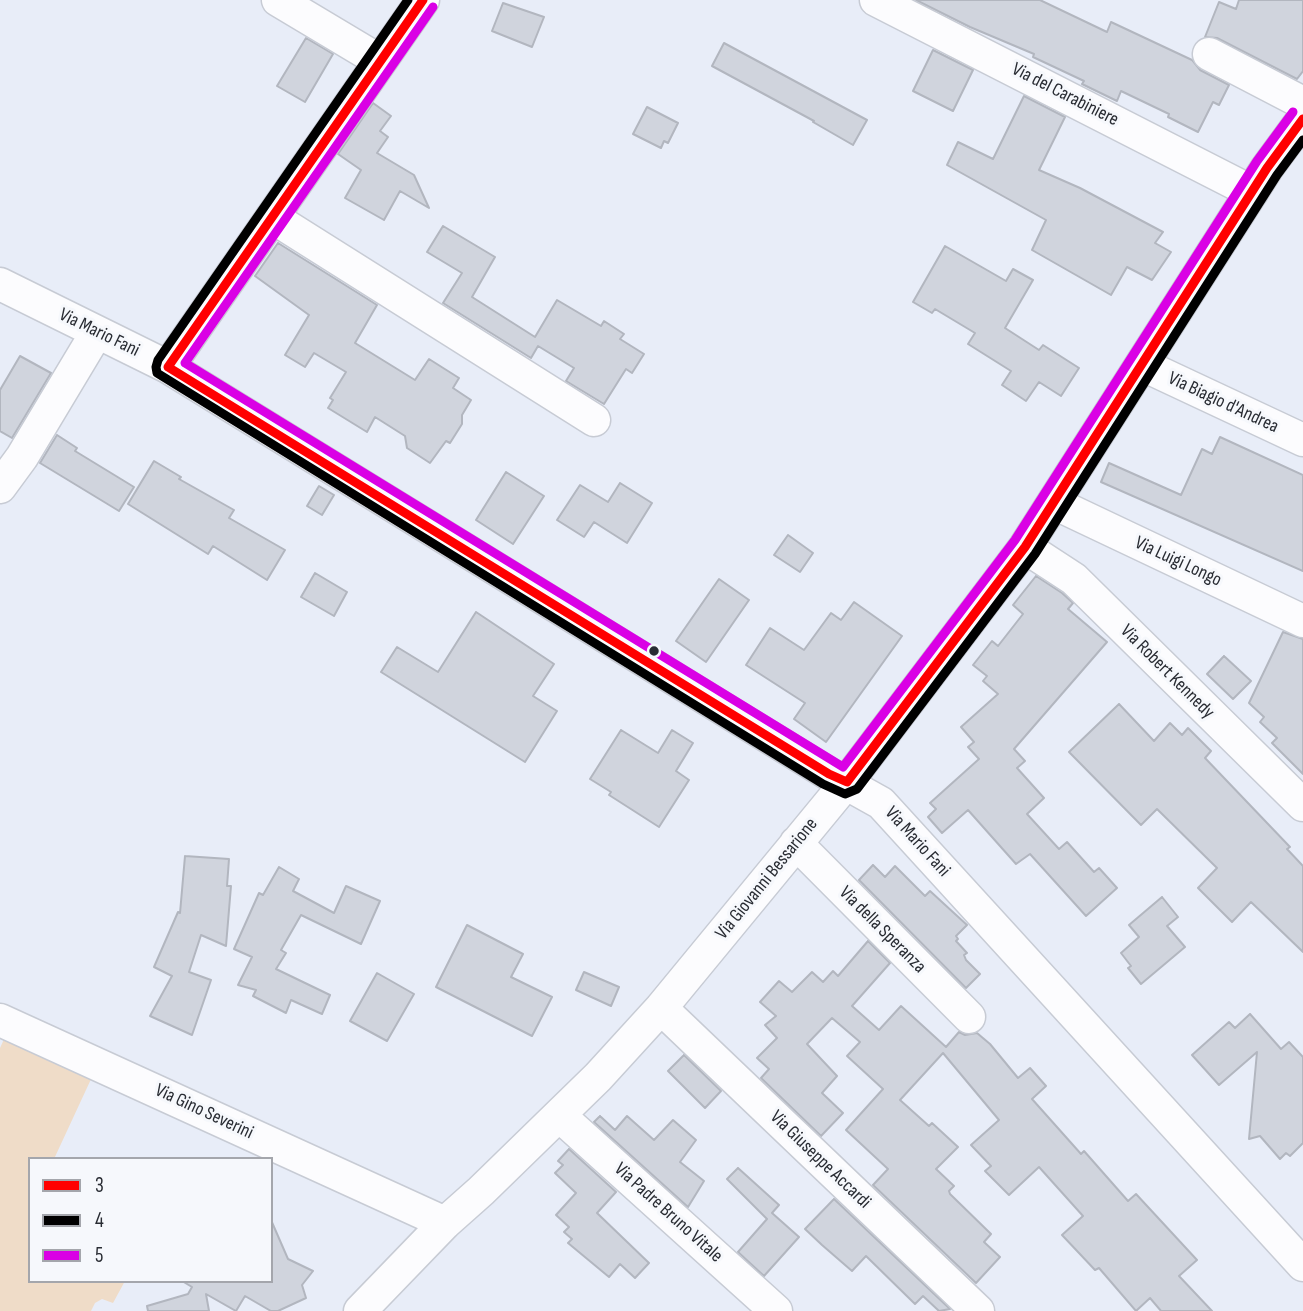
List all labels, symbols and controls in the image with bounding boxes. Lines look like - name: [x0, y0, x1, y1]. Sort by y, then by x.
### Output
- street label: Via del Carabiniere: [1008, 58, 1122, 132]
- street label: Via Mario Fani: [55, 304, 143, 362]
- street label: Via Biagio d'Andrea: [1164, 367, 1282, 439]
- street label: Via Luigi Longo: [1131, 532, 1225, 592]
- street label: Via Robert Kennedy: [1115, 620, 1219, 724]
- unlabelled marker: [647, 644, 661, 658]
- street label: Via Mario Fani: [880, 802, 954, 882]
- street label: Via Giovanni Bessarione: [711, 814, 823, 944]
- street label: Via della Speranza: [834, 882, 930, 978]
- street label: Via Gino Severini: [151, 1079, 257, 1145]
- street label: Via Giuseppe Accardi: [765, 1106, 875, 1214]
- legend: [28, 1157, 273, 1283]
- street label: Via Padre Bruno Vitale: [609, 1158, 727, 1268]
- text: 3: [95, 1173, 104, 1198]
- text: 4: [95, 1208, 104, 1233]
- text: 5: [95, 1243, 103, 1268]

